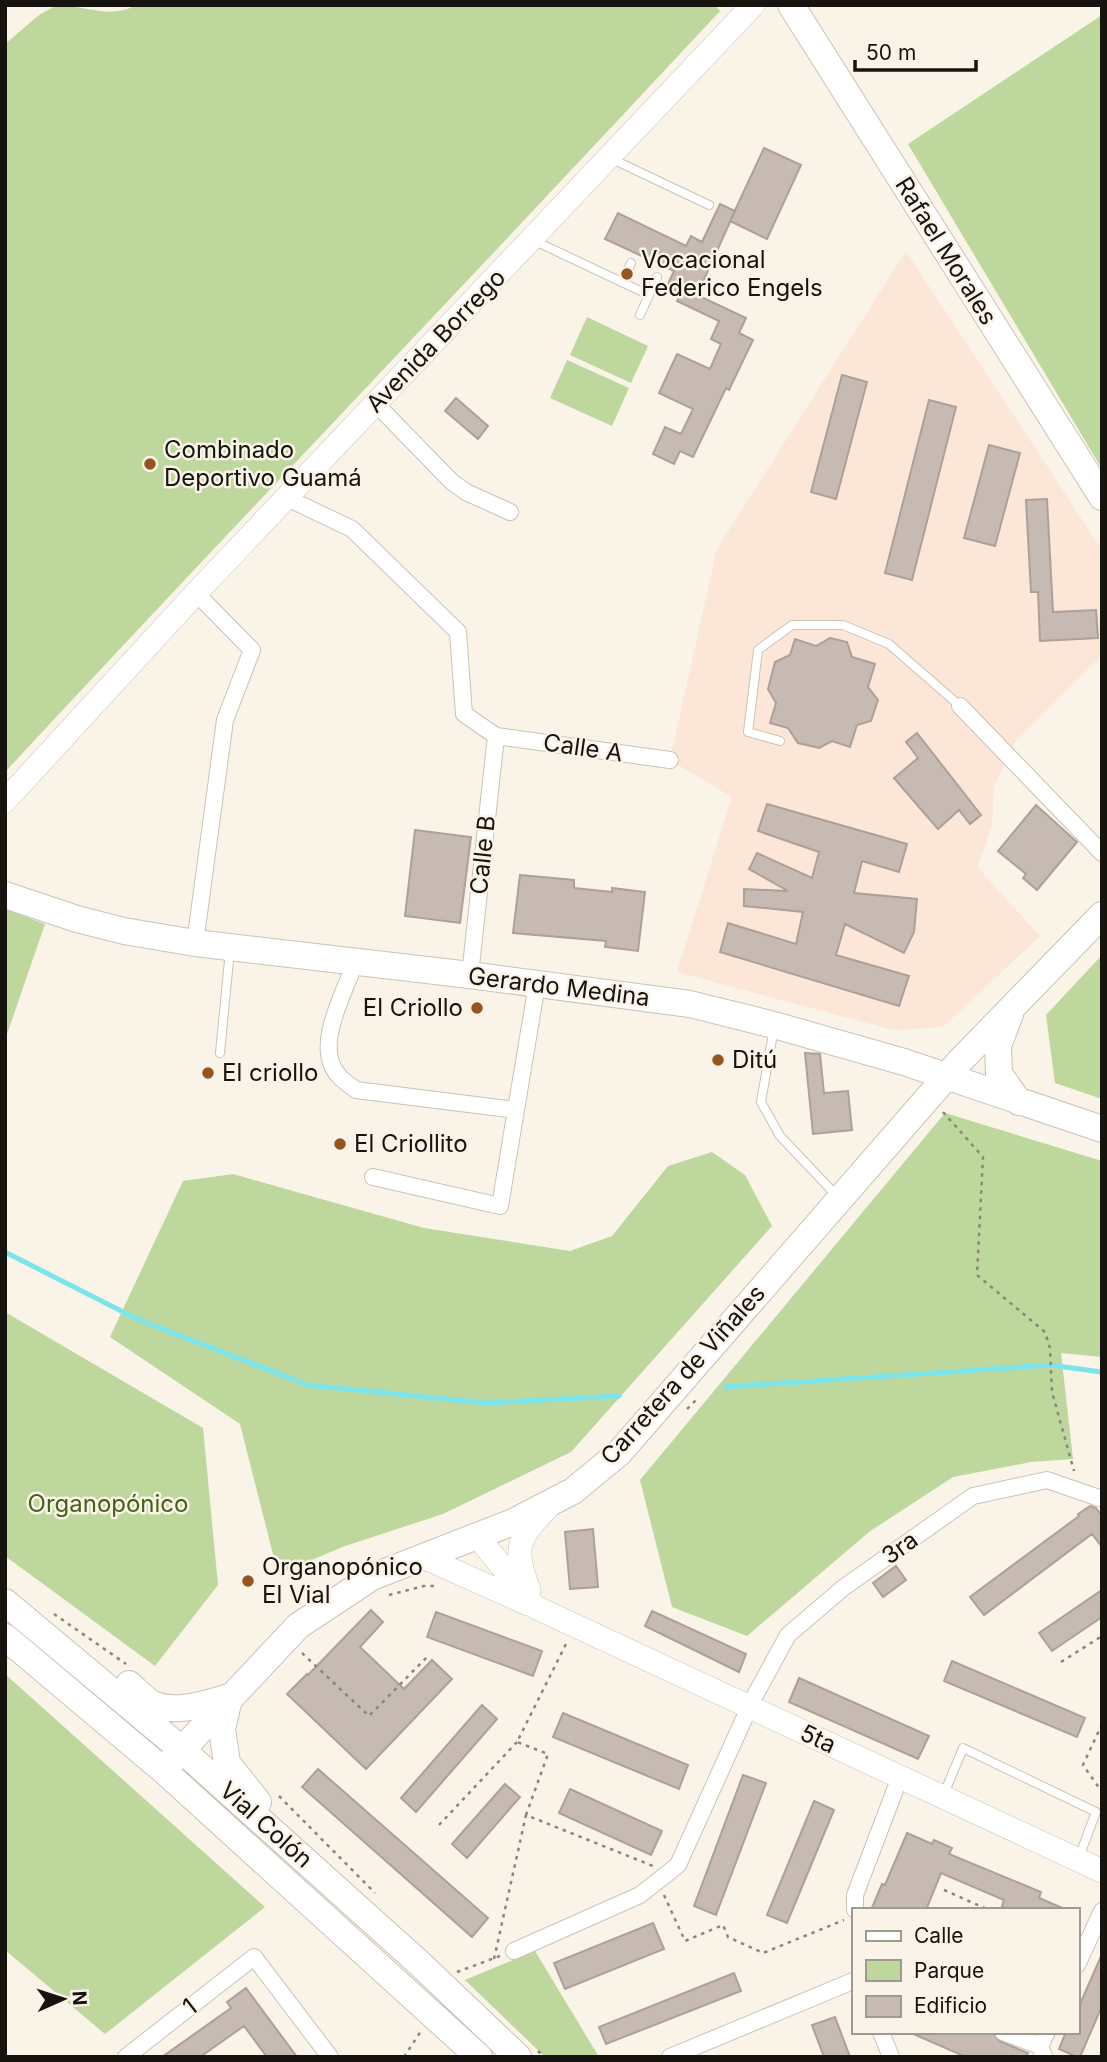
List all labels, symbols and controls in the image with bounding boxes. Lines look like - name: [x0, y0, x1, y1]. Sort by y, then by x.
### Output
- scale bar: [855, 28, 976, 72]
- text: 50 m: [866, 40, 916, 65]
- street label: Rafael Morales: [890, 172, 1003, 330]
- place label: Vocacional Federico Engels: [641, 245, 823, 302]
- street label: Avenida Borrego: [360, 263, 511, 418]
- marker: Vocacional Federico Engels: [619, 266, 635, 282]
- place label: Combinado Deportivo Guamá: [164, 435, 362, 492]
- marker: Combinado Deportivo Guamá: [142, 456, 158, 472]
- street label: Calle A: [541, 728, 625, 767]
- street label: Calle B: [464, 814, 501, 896]
- street label: Gerardo Medina: [467, 961, 652, 1012]
- place label: El Criollo: [363, 993, 463, 1022]
- marker: El Criollo: [469, 1000, 485, 1016]
- place label: Ditú: [732, 1045, 777, 1074]
- marker: Ditú: [710, 1052, 726, 1068]
- place label: El criollo: [222, 1058, 318, 1087]
- marker: El criollo: [200, 1065, 216, 1081]
- place label: El Criollito: [354, 1129, 468, 1158]
- marker: El Criollito: [332, 1136, 348, 1152]
- street label: Carretera de Viñales: [594, 1279, 771, 1471]
- park label: Organopónico: [28, 1489, 188, 1518]
- street label: 3ra: [876, 1525, 923, 1570]
- place label: Organopónico El Vial: [262, 1552, 423, 1609]
- marker: Organopónico El Vial: [240, 1573, 256, 1589]
- street label: 5ta: [796, 1718, 841, 1759]
- street label: Vial Colón: [214, 1775, 319, 1874]
- legend: [852, 1908, 1079, 2034]
- text: Calle: [914, 1923, 964, 1948]
- text: Parque: [914, 1958, 984, 1983]
- north arrow: [28, 1964, 98, 2034]
- text: N: [68, 1990, 91, 2006]
- street label: 1: [177, 1992, 202, 2021]
- text: Edificio: [914, 1993, 987, 2018]

